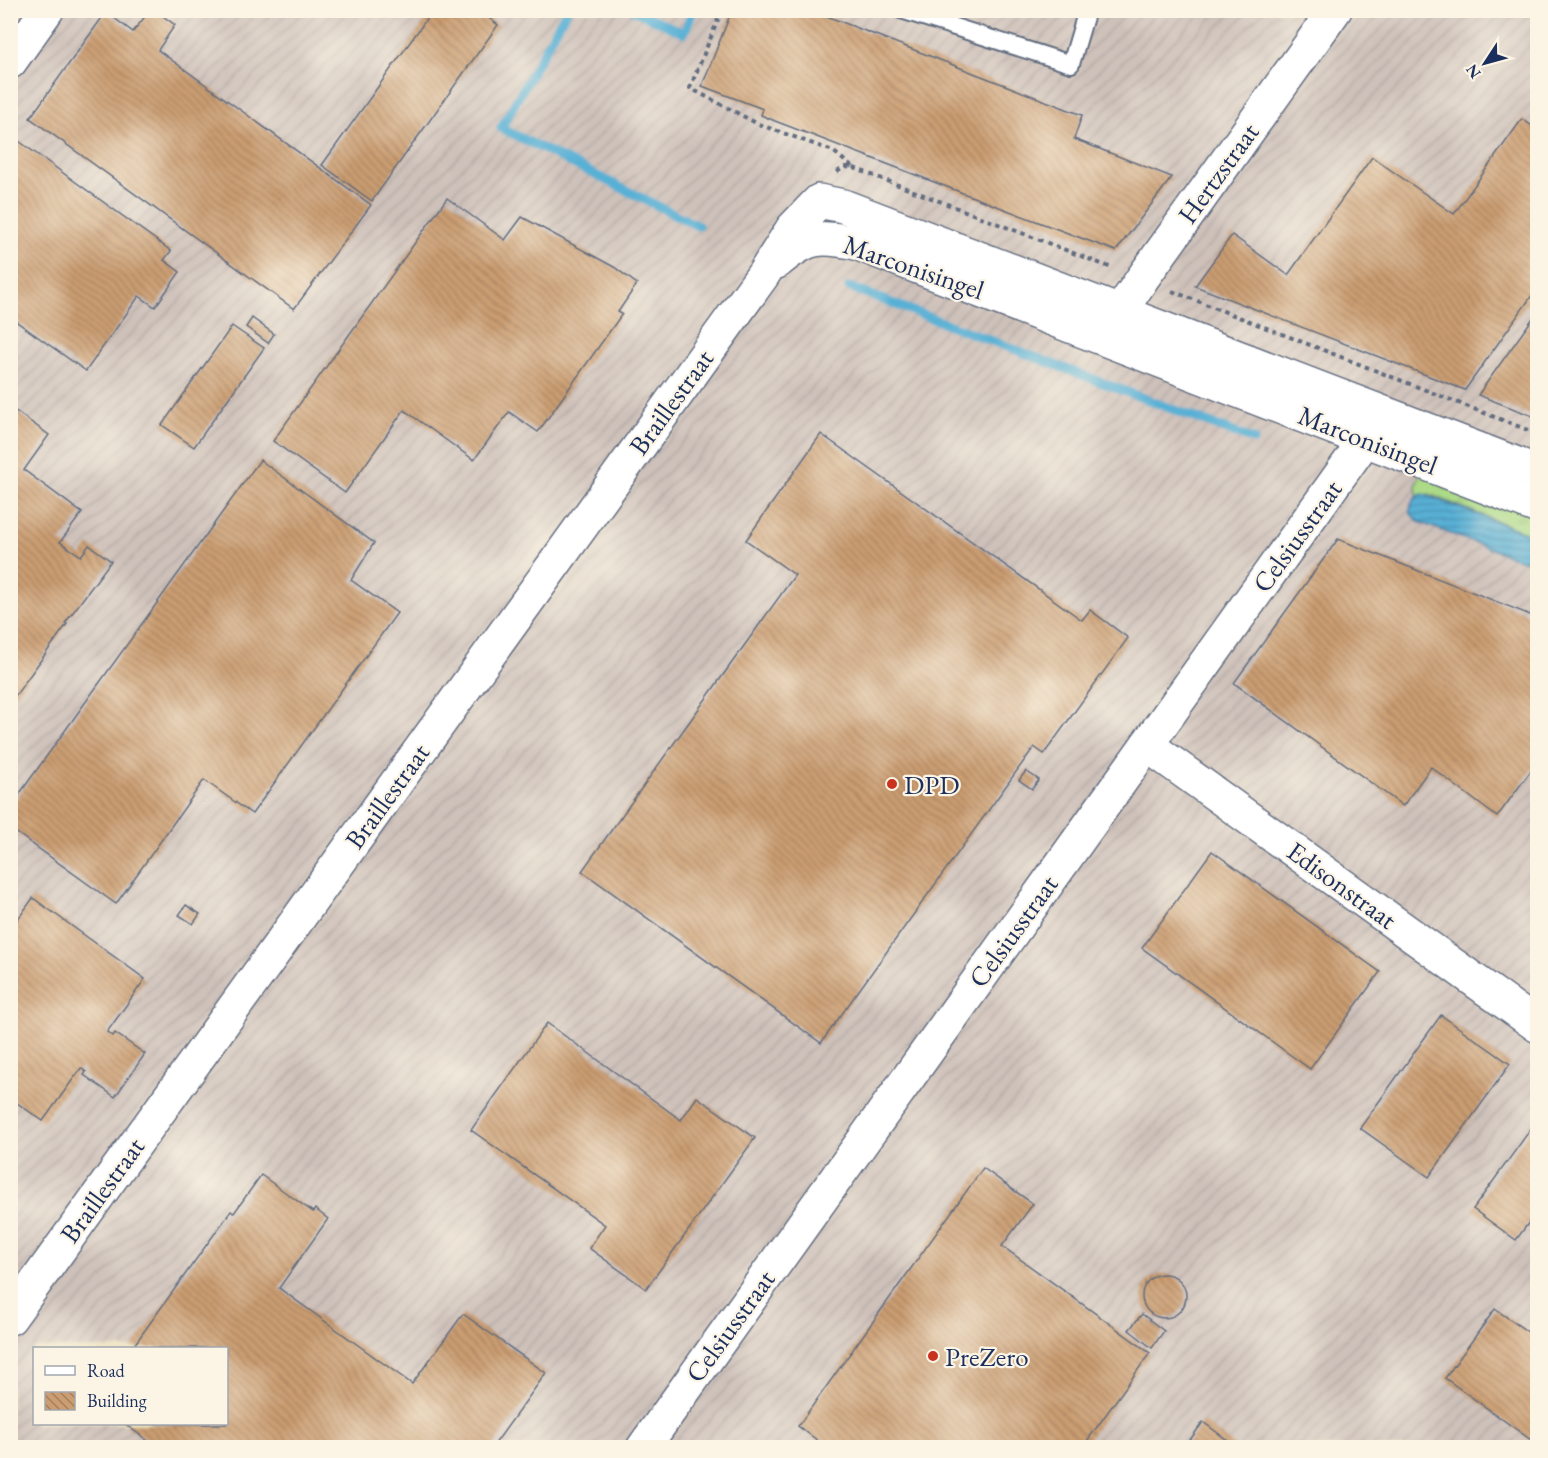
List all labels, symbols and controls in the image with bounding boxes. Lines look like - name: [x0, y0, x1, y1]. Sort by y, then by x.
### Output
- north arrow: [1455, 33, 1515, 93]
- text: N: [1461, 60, 1486, 83]
- street label: Hertzstraat: [1170, 115, 1267, 230]
- street label: Marconisingel: [839, 227, 989, 307]
- street label: Braillestraat: [621, 342, 721, 462]
- street label: Marconisingel: [1293, 397, 1443, 483]
- street label: Celsiusstraat: [1244, 472, 1350, 599]
- street label: Braillestraat: [337, 736, 437, 856]
- place label: DPD: [904, 767, 960, 802]
- marker: DPD: [885, 777, 899, 791]
- street label: Edisonstraat: [1280, 833, 1404, 937]
- street label: Celsiusstraat: [960, 867, 1066, 994]
- street label: Braillestraat: [52, 1130, 152, 1250]
- street label: Celsiusstraat: [677, 1262, 783, 1389]
- place label: PreZero: [945, 1339, 1029, 1374]
- legend: [33, 1347, 228, 1425]
- marker: PreZero: [926, 1349, 940, 1363]
- text: Road: [87, 1359, 126, 1382]
- text: Building: [87, 1389, 147, 1412]

